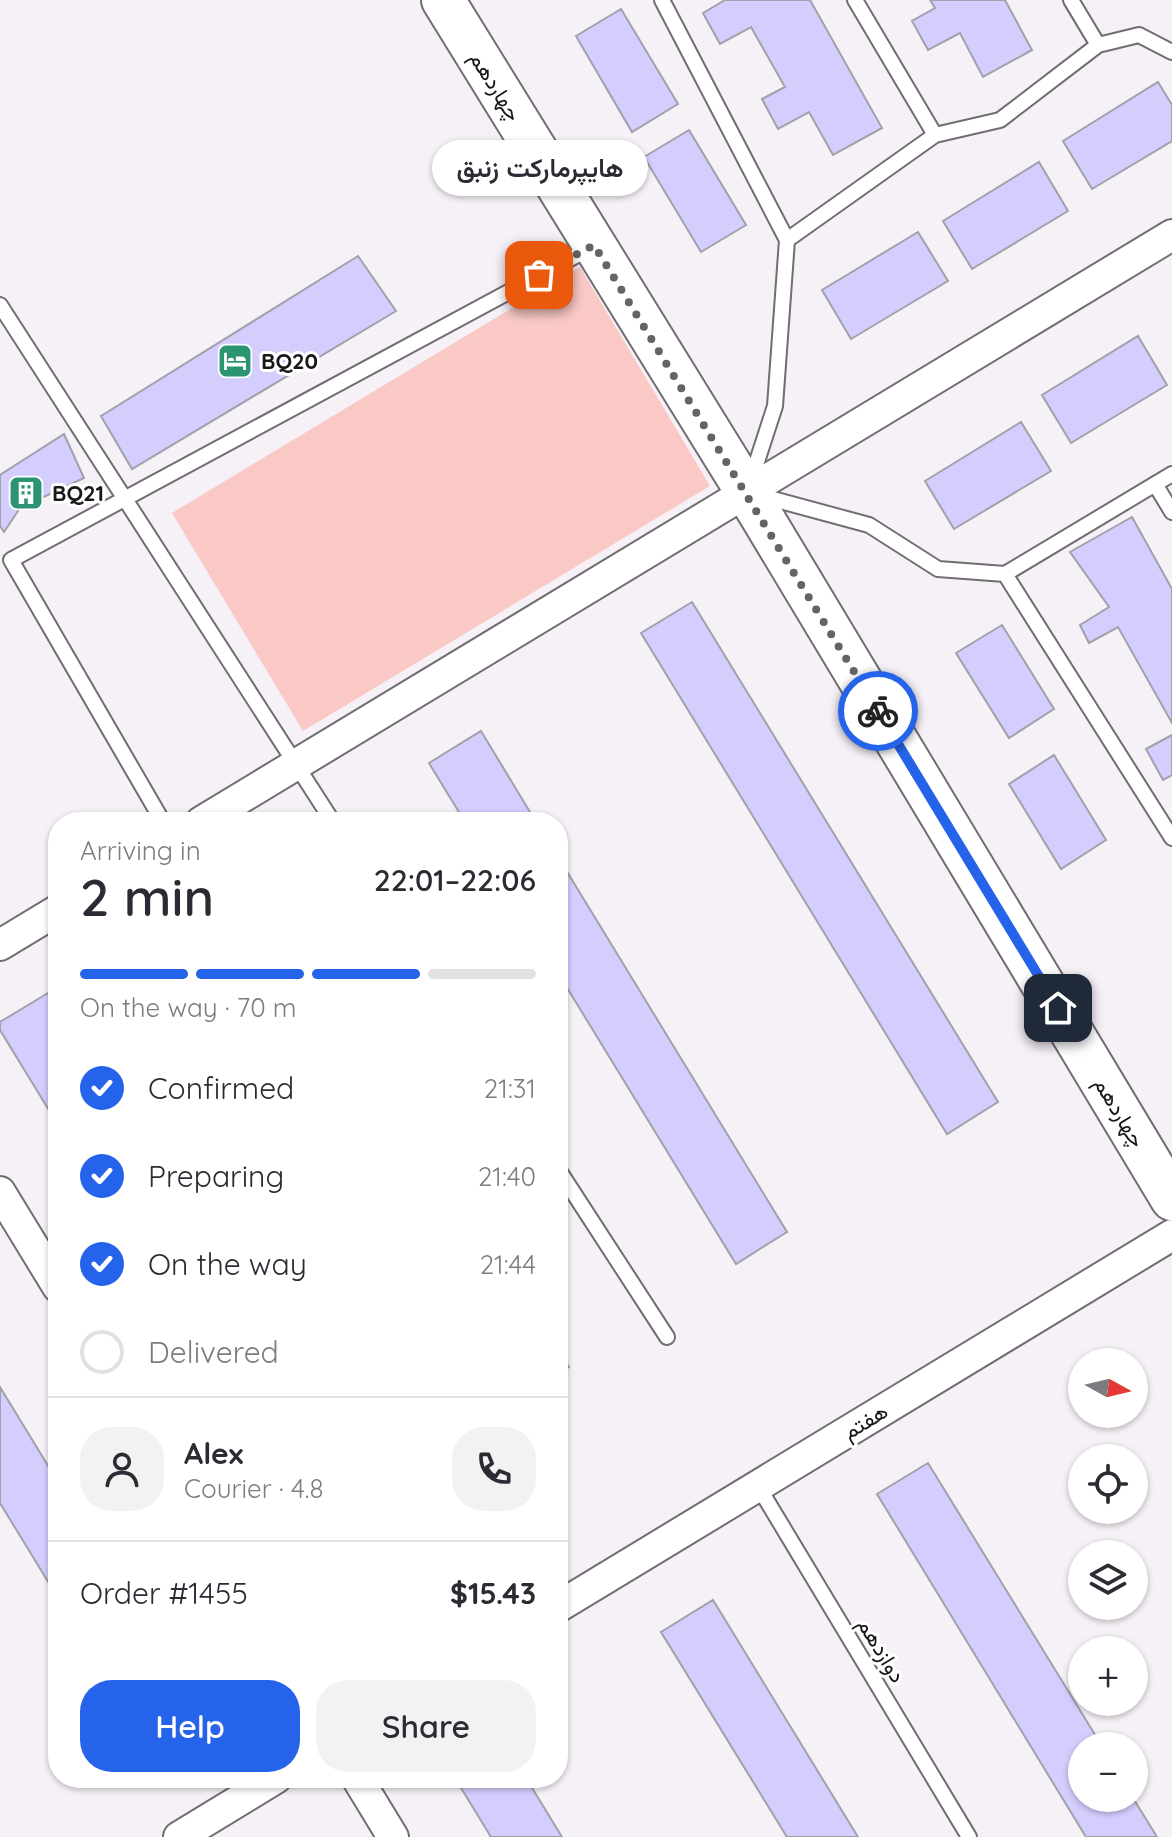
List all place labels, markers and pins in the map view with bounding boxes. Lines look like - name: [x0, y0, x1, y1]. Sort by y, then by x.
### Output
- callout: هایپرمارکت زنبق: [431, 139, 647, 195]
- pin: [505, 241, 573, 309]
- hotel icon: BQ20: [216, 342, 254, 380]
- place label: BQ20: [261, 347, 318, 375]
- building icon: BQ21: [7, 474, 45, 512]
- place label: BQ21: [52, 479, 104, 507]
- pin: [1024, 974, 1092, 1042]

